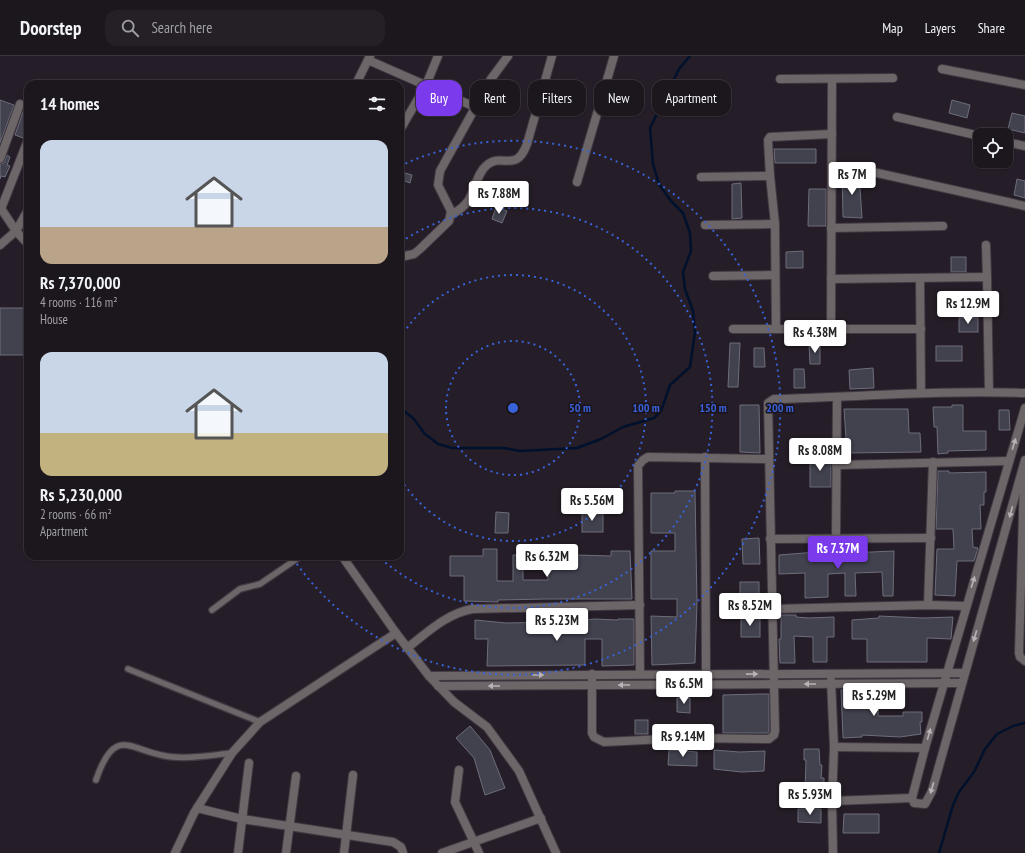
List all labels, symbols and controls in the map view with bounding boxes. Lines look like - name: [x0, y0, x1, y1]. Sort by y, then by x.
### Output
- search box: [105, 10, 385, 46]
- text: Doorstep: [20, 16, 81, 40]
- icon: search: [119, 17, 141, 39]
- text: Search here: [151, 18, 212, 37]
- text: Map: [882, 19, 903, 37]
- text: Layers: [925, 19, 956, 37]
- text: Share: [978, 19, 1005, 37]
- chip: Buy: [416, 80, 462, 116]
- chip: Rent: [470, 80, 520, 116]
- chip: Filters: [528, 80, 586, 116]
- chip: New: [594, 80, 644, 116]
- chip: Apartment: [652, 80, 731, 116]
- text: 14 homes: [40, 93, 99, 115]
- icon: filters: [366, 93, 388, 115]
- map controls: [973, 128, 1013, 168]
- button: locate: [973, 128, 1013, 168]
- pin: Rs 7M: [824, 162, 880, 196]
- icon: home: [178, 166, 250, 238]
- text: Rs 7M: [838, 166, 866, 183]
- pin: Rs 7.88M: [458, 181, 540, 215]
- text: Rs 7.88M: [478, 185, 520, 202]
- text: Rs 7,370,000: [40, 272, 121, 294]
- pin: Rs 12.9M: [927, 291, 1009, 325]
- text: 4 rooms · 116 m²: [40, 294, 118, 311]
- text: Rs 12.9M: [946, 295, 990, 312]
- text: House: [40, 311, 68, 328]
- pin: Rs 4.38M: [774, 320, 856, 354]
- text: Rs 4.38M: [793, 324, 837, 341]
- icon: home: [178, 378, 250, 450]
- text: 50 m: [569, 400, 591, 415]
- text: 100 m: [632, 400, 660, 415]
- text: 150 m: [699, 400, 727, 415]
- text: 200 m: [766, 400, 794, 415]
- centre of rings: [506, 401, 520, 415]
- one-way arrow: [1011, 437, 1017, 449]
- pin: Rs 8.08M: [779, 438, 861, 472]
- text: Rs 8.08M: [798, 442, 842, 459]
- text: Rs 5,230,000: [40, 484, 122, 506]
- pin: Rs 5.56M: [551, 488, 633, 522]
- text: Rs 5.56M: [570, 492, 614, 509]
- text: 2 rooms · 66 m²: [40, 506, 112, 523]
- one-way arrow: [1008, 506, 1014, 518]
- text: Apartment: [40, 523, 88, 540]
- pin: Rs 7.37M: [797, 536, 879, 570]
- text: Rs 7.37M: [817, 540, 859, 557]
- pin: Rs 6.32M: [506, 544, 588, 578]
- text: Rs 6.32M: [525, 548, 569, 565]
- one-way arrow: [970, 575, 976, 587]
- pin: Rs 8.52M: [709, 593, 791, 627]
- text: Rs 8.52M: [728, 597, 772, 614]
- pin: Rs 5.23M: [516, 608, 598, 642]
- text: Rs 5.23M: [535, 612, 579, 629]
- one-way arrow: [972, 631, 978, 643]
- pin: Rs 6.5M: [647, 671, 721, 705]
- one-way arrow: [746, 671, 759, 677]
- one-way arrow: [532, 672, 545, 678]
- text: Rs 6.5M: [665, 675, 703, 692]
- one-way arrow: [803, 681, 816, 687]
- one-way arrow: [488, 682, 500, 689]
- one-way arrow: [617, 682, 630, 688]
- pin: Rs 5.29M: [833, 683, 915, 717]
- text: Rs 5.29M: [852, 687, 896, 704]
- pin: Rs 9.14M: [642, 724, 724, 758]
- one-way arrow: [926, 727, 932, 739]
- text: Rs 9.14M: [661, 728, 705, 745]
- pin: Rs 5.93M: [769, 782, 851, 816]
- one-way arrow: [929, 783, 935, 795]
- text: Rs 5.93M: [788, 786, 832, 803]

